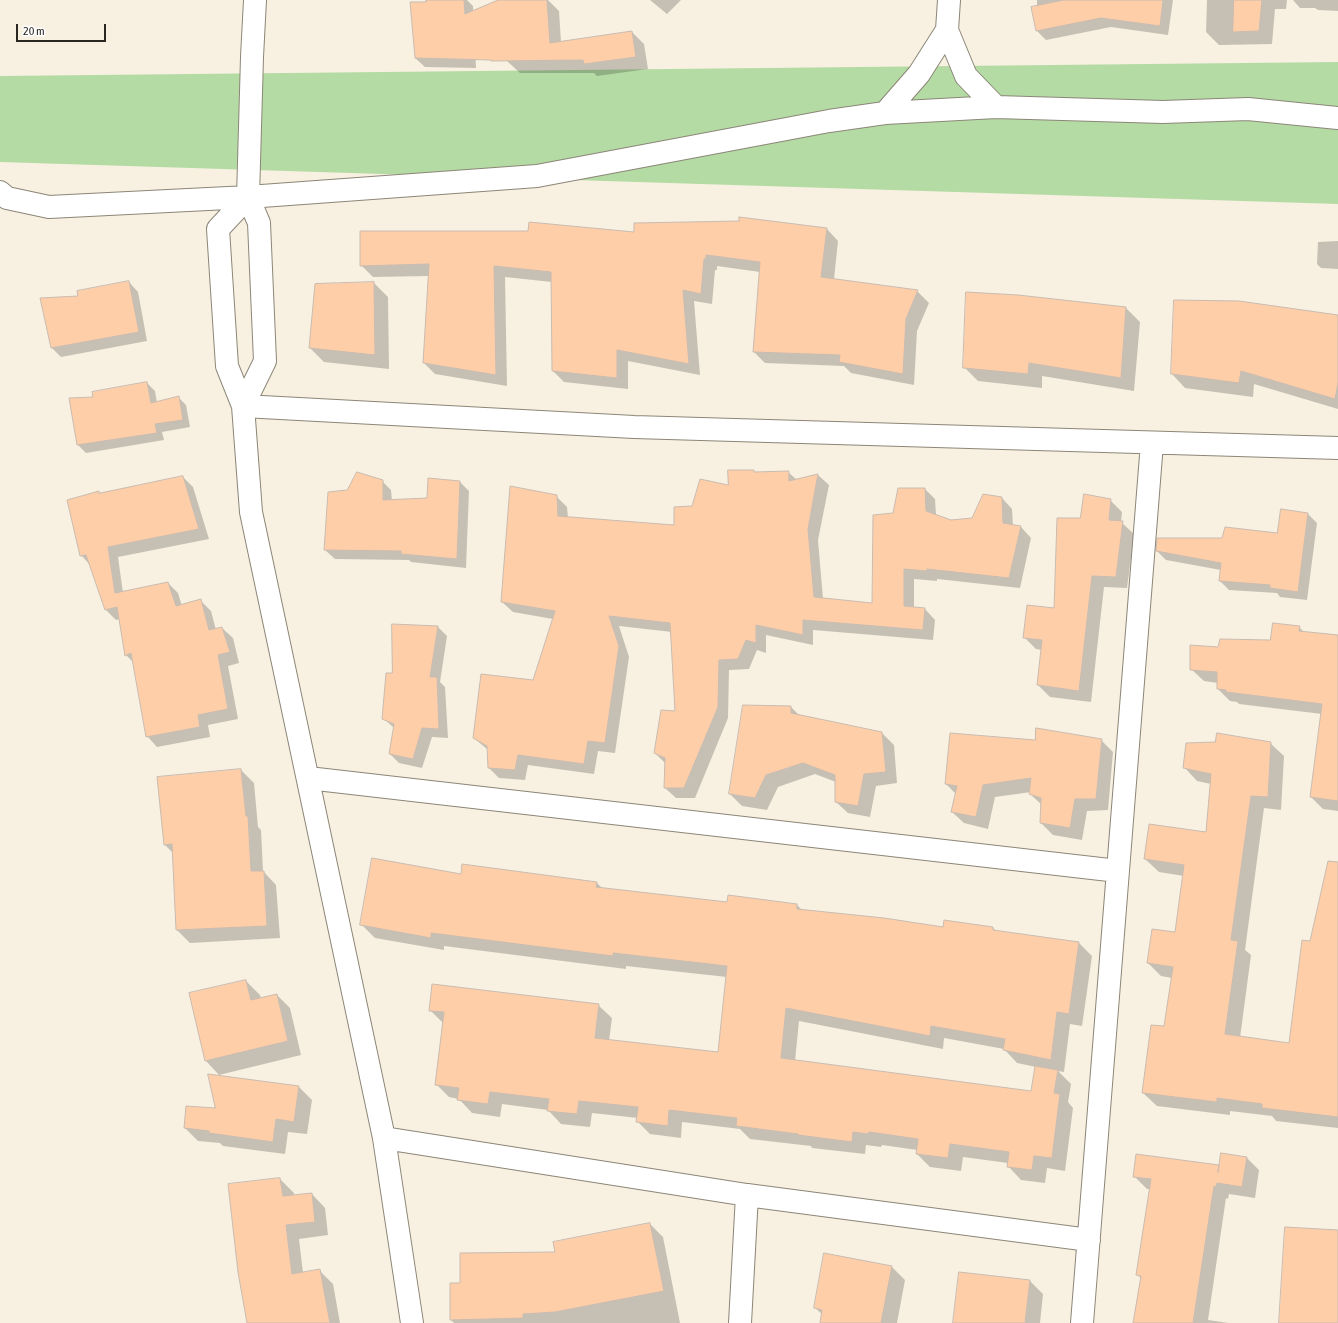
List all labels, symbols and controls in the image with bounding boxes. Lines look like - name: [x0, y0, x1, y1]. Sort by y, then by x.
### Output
- scale bar: [18, 16, 108, 42]
- text: 20 m: [23, 24, 45, 38]

